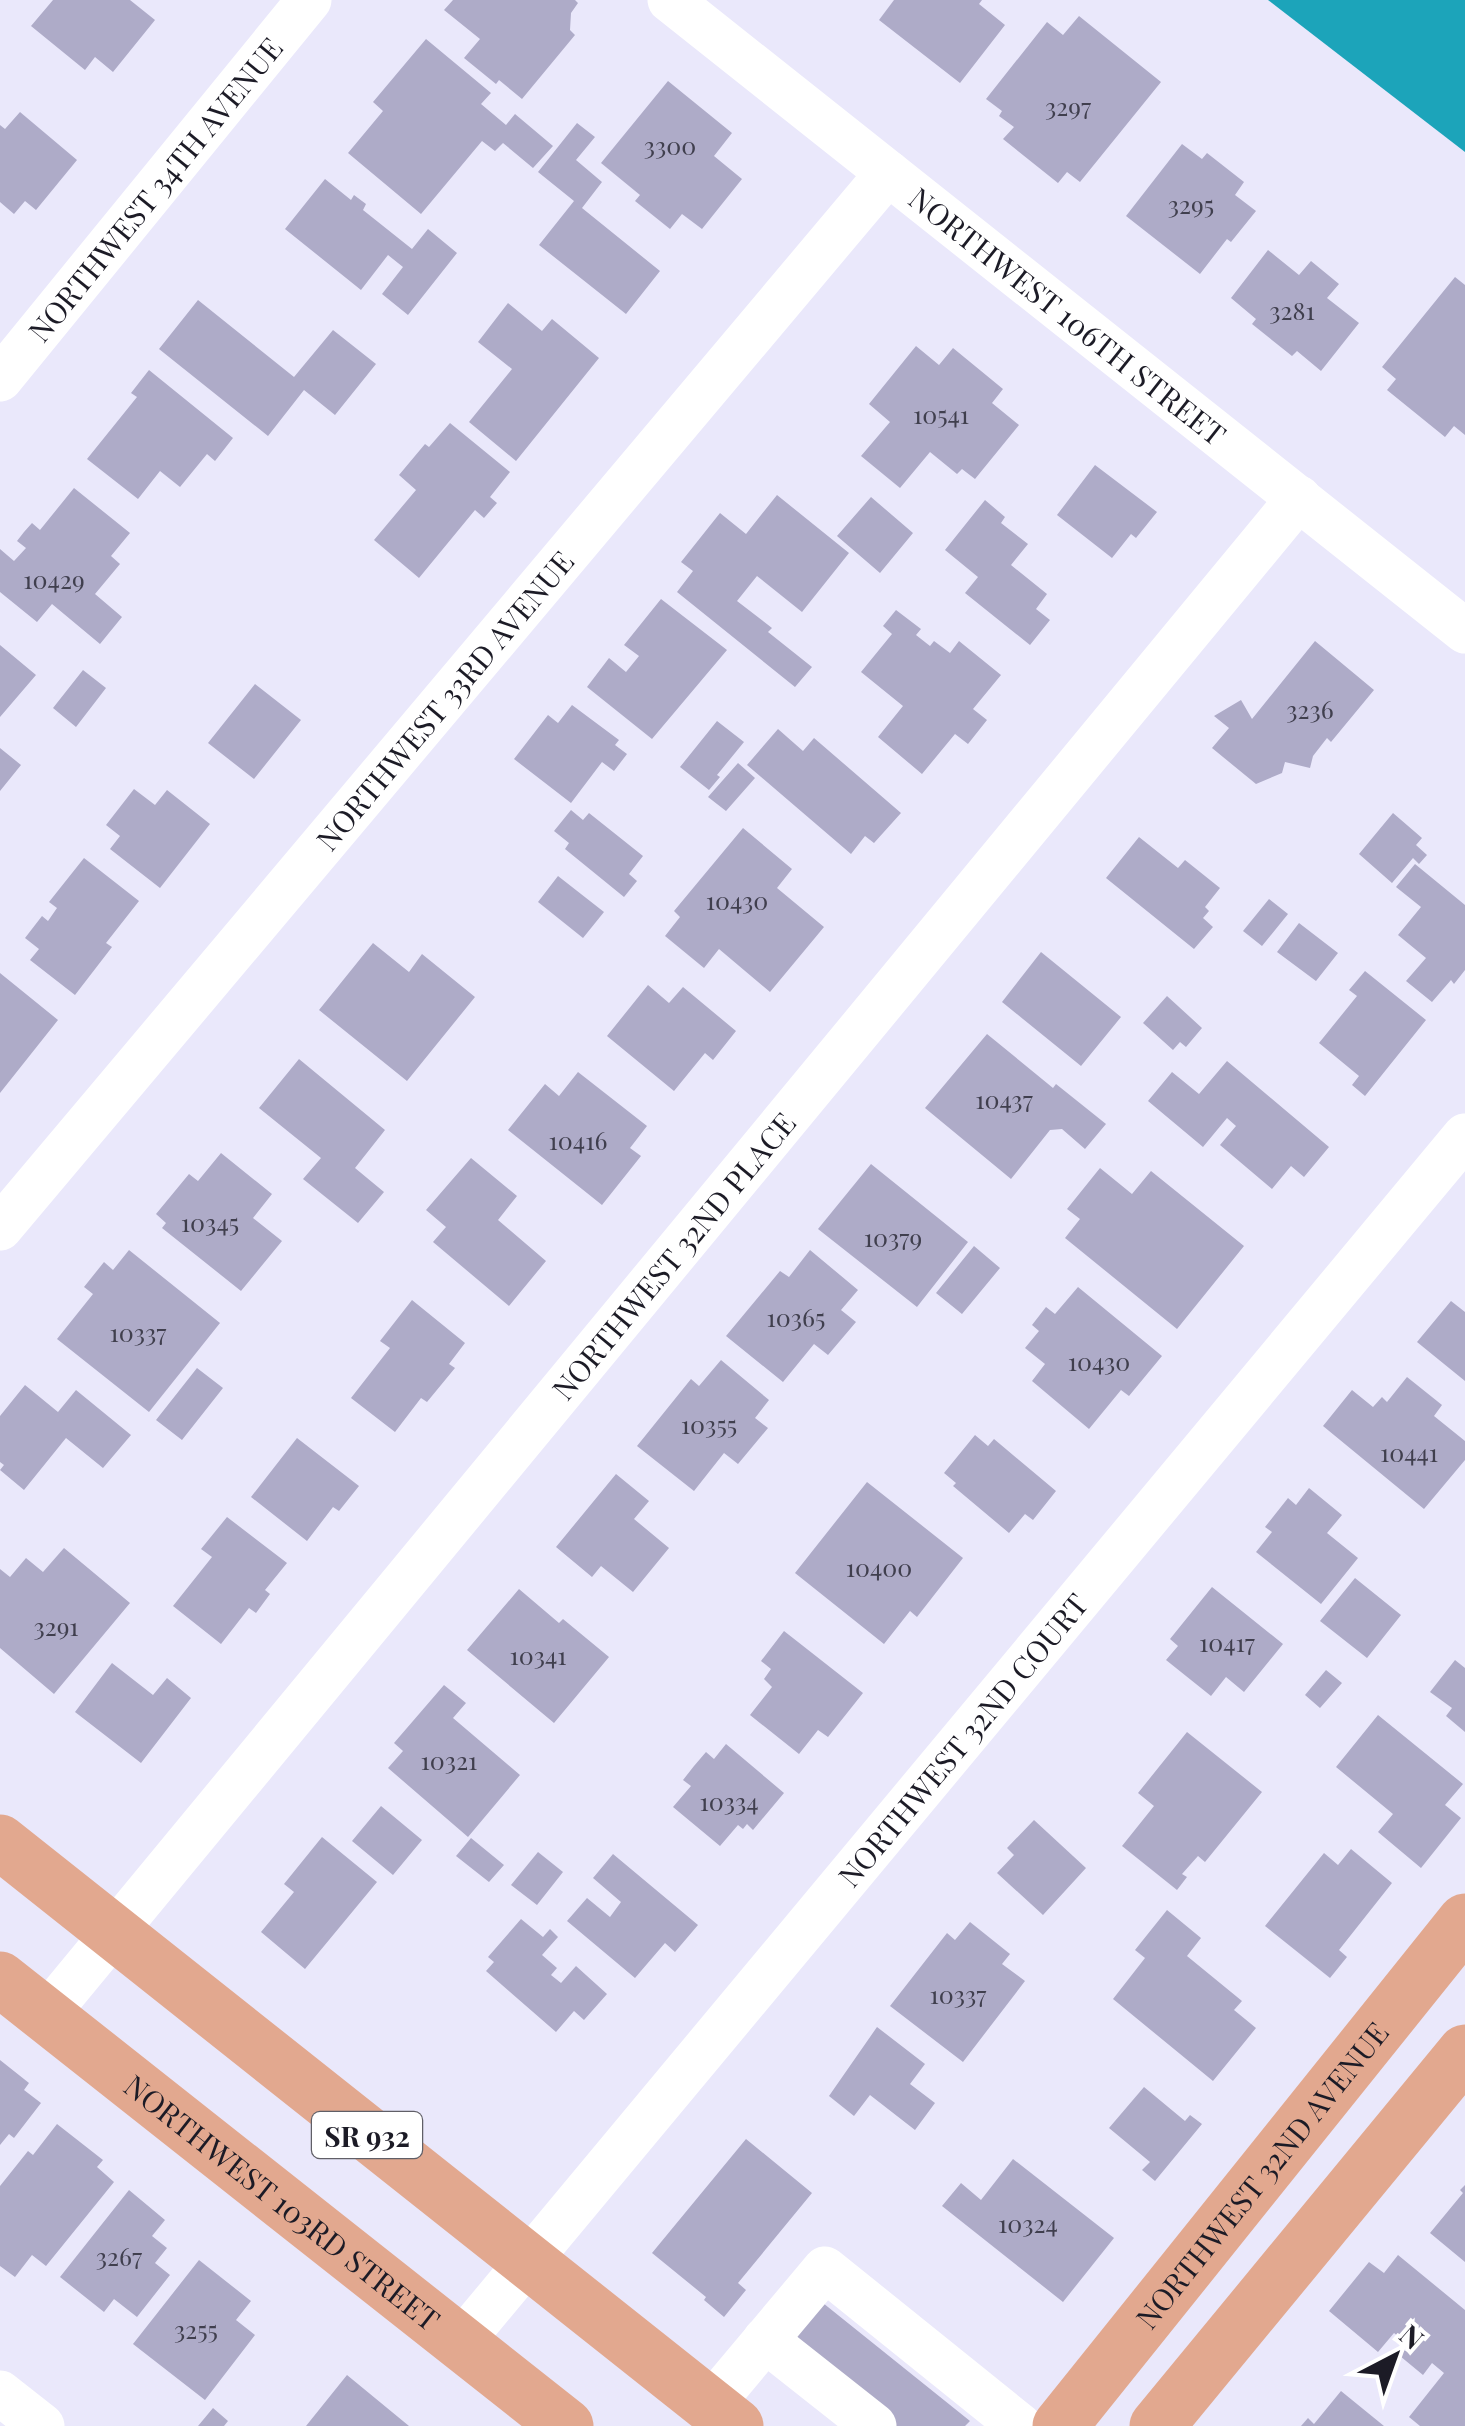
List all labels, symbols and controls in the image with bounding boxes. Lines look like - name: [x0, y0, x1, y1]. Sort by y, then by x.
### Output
- street label: NORTHWEST 34TH AVENUE: [19, 29, 291, 350]
- house number: 3297: [1045, 89, 1091, 122]
- house number: 3300: [644, 128, 696, 161]
- street label: NORTHWEST 106TH STREET: [901, 178, 1234, 454]
- house number: 3295: [1168, 187, 1214, 220]
- house number: 3281: [1269, 293, 1315, 326]
- house number: 10541: [913, 397, 969, 430]
- street label: NORTHWEST 33RD AVENUE: [307, 542, 582, 858]
- house number: 10429: [23, 562, 85, 595]
- house number: 3236: [1286, 692, 1334, 725]
- house number: 10430: [706, 883, 768, 916]
- house number: 10437: [975, 1082, 1033, 1115]
- street label: NORTHWEST 32ND PLACE: [543, 1103, 804, 1408]
- house number: 10416: [549, 1123, 607, 1156]
- house number: 10345: [181, 1205, 239, 1238]
- house number: 10379: [864, 1220, 922, 1253]
- house number: 10365: [767, 1300, 825, 1333]
- house number: 10337: [110, 1315, 166, 1348]
- house number: 10430: [1068, 1344, 1130, 1377]
- house number: 10355: [681, 1407, 737, 1440]
- house number: 10441: [1380, 1435, 1438, 1468]
- house number: 10400: [846, 1550, 912, 1583]
- street label: NORTHWEST 32ND COURT: [829, 1585, 1096, 1895]
- house number: 3291: [33, 1609, 79, 1642]
- house number: 10417: [1199, 1625, 1255, 1658]
- house number: 10341: [509, 1638, 567, 1671]
- house number: 10321: [421, 1743, 477, 1776]
- house number: 10334: [699, 1784, 759, 1817]
- house number: 10337: [930, 1977, 986, 2010]
- street label: NORTHWEST 32ND AVENUE: [1126, 2013, 1397, 2336]
- street label: NORTHWEST 103RD STREET: [117, 2065, 448, 2339]
- road number: SR 932: [312, 2112, 422, 2158]
- house number: 10324: [998, 2206, 1058, 2239]
- house number: 3267: [96, 2239, 142, 2272]
- north arrow: [1345, 2306, 1445, 2406]
- house number: 3255: [174, 2312, 218, 2345]
- text: N: [1393, 2315, 1432, 2357]

